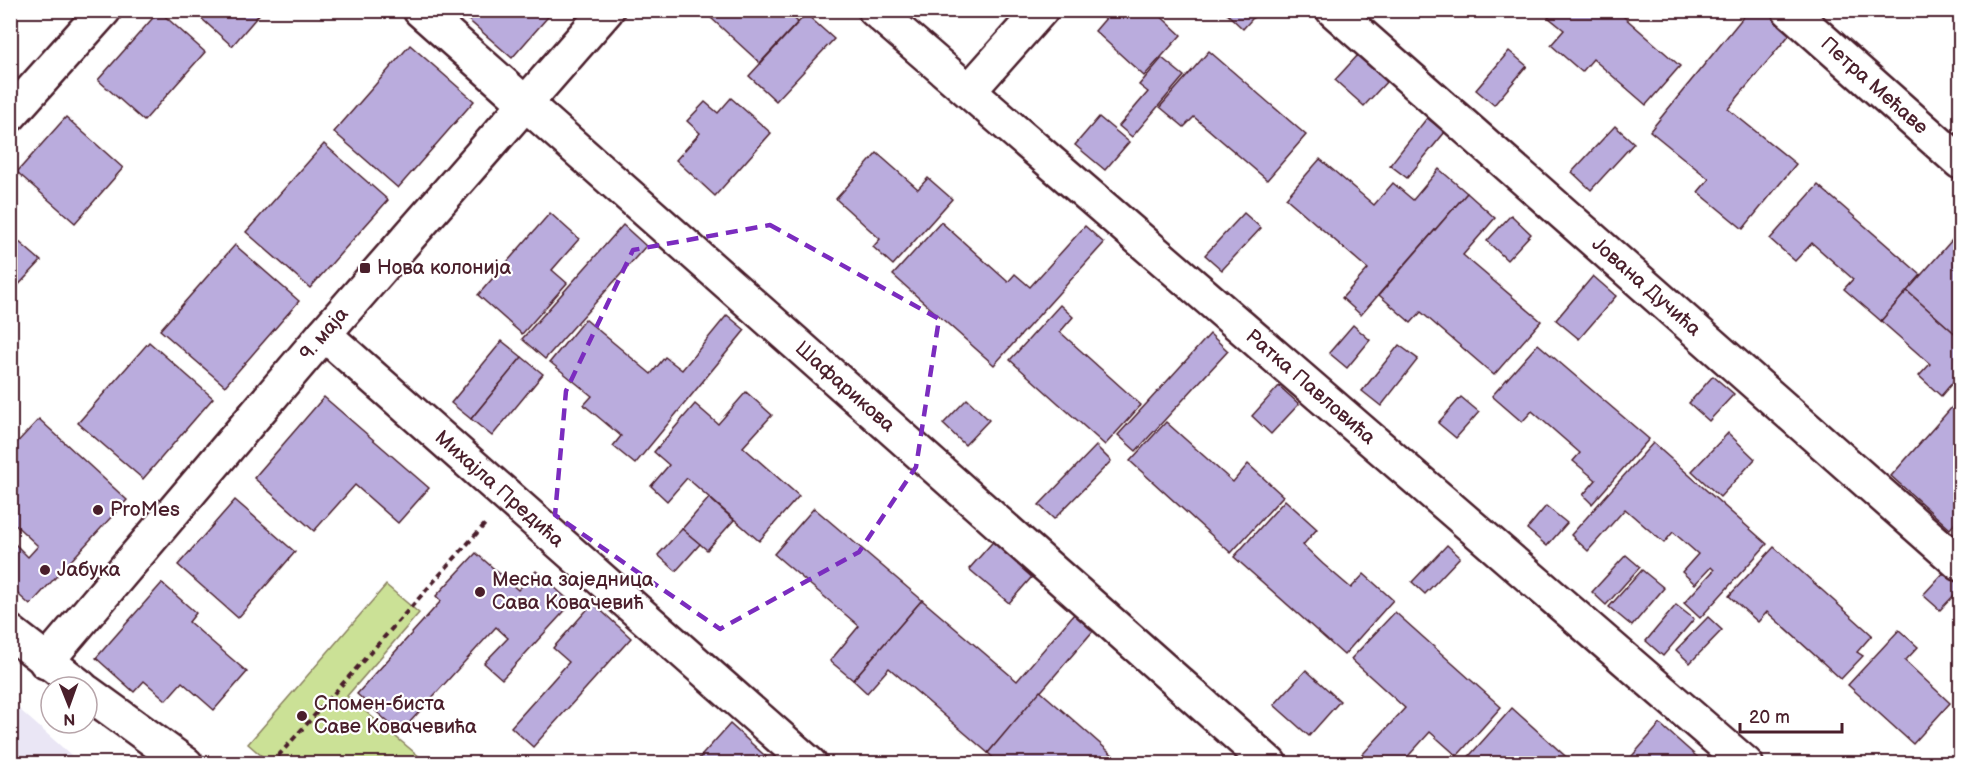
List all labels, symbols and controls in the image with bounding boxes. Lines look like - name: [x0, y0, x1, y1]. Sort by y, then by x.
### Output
- street label: Петра Мећаве: [1816, 32, 1933, 140]
- street label: Јована Дучића: [1587, 232, 1706, 341]
- place label: Нова колонија: [377, 256, 511, 280]
- marker: Нова колонија: [358, 261, 372, 275]
- street label: 9. маја: [295, 302, 354, 366]
- street label: Ратка Павловића: [1241, 324, 1380, 450]
- street label: Шафарикова: [790, 336, 900, 438]
- street label: Михајла Предића: [430, 426, 569, 553]
- place label: ProMes: [110, 498, 180, 522]
- marker: ProMes: [91, 503, 105, 517]
- place label: Јабука: [57, 558, 121, 582]
- marker: Јабука: [38, 563, 52, 577]
- place label: Месна заједница Сава Ковачевић: [492, 568, 654, 615]
- marker: Месна заједница Сава Ковачевић: [473, 585, 487, 599]
- north arrow: [39, 675, 99, 735]
- place label: Спомен-биста Саве Ковачевића: [314, 692, 477, 739]
- scale bar: [1740, 696, 1842, 734]
- text: 20 m: [1749, 707, 1790, 728]
- text: N: [63, 709, 75, 728]
- marker: Спомен-биста Саве Ковачевића: [295, 709, 309, 723]

